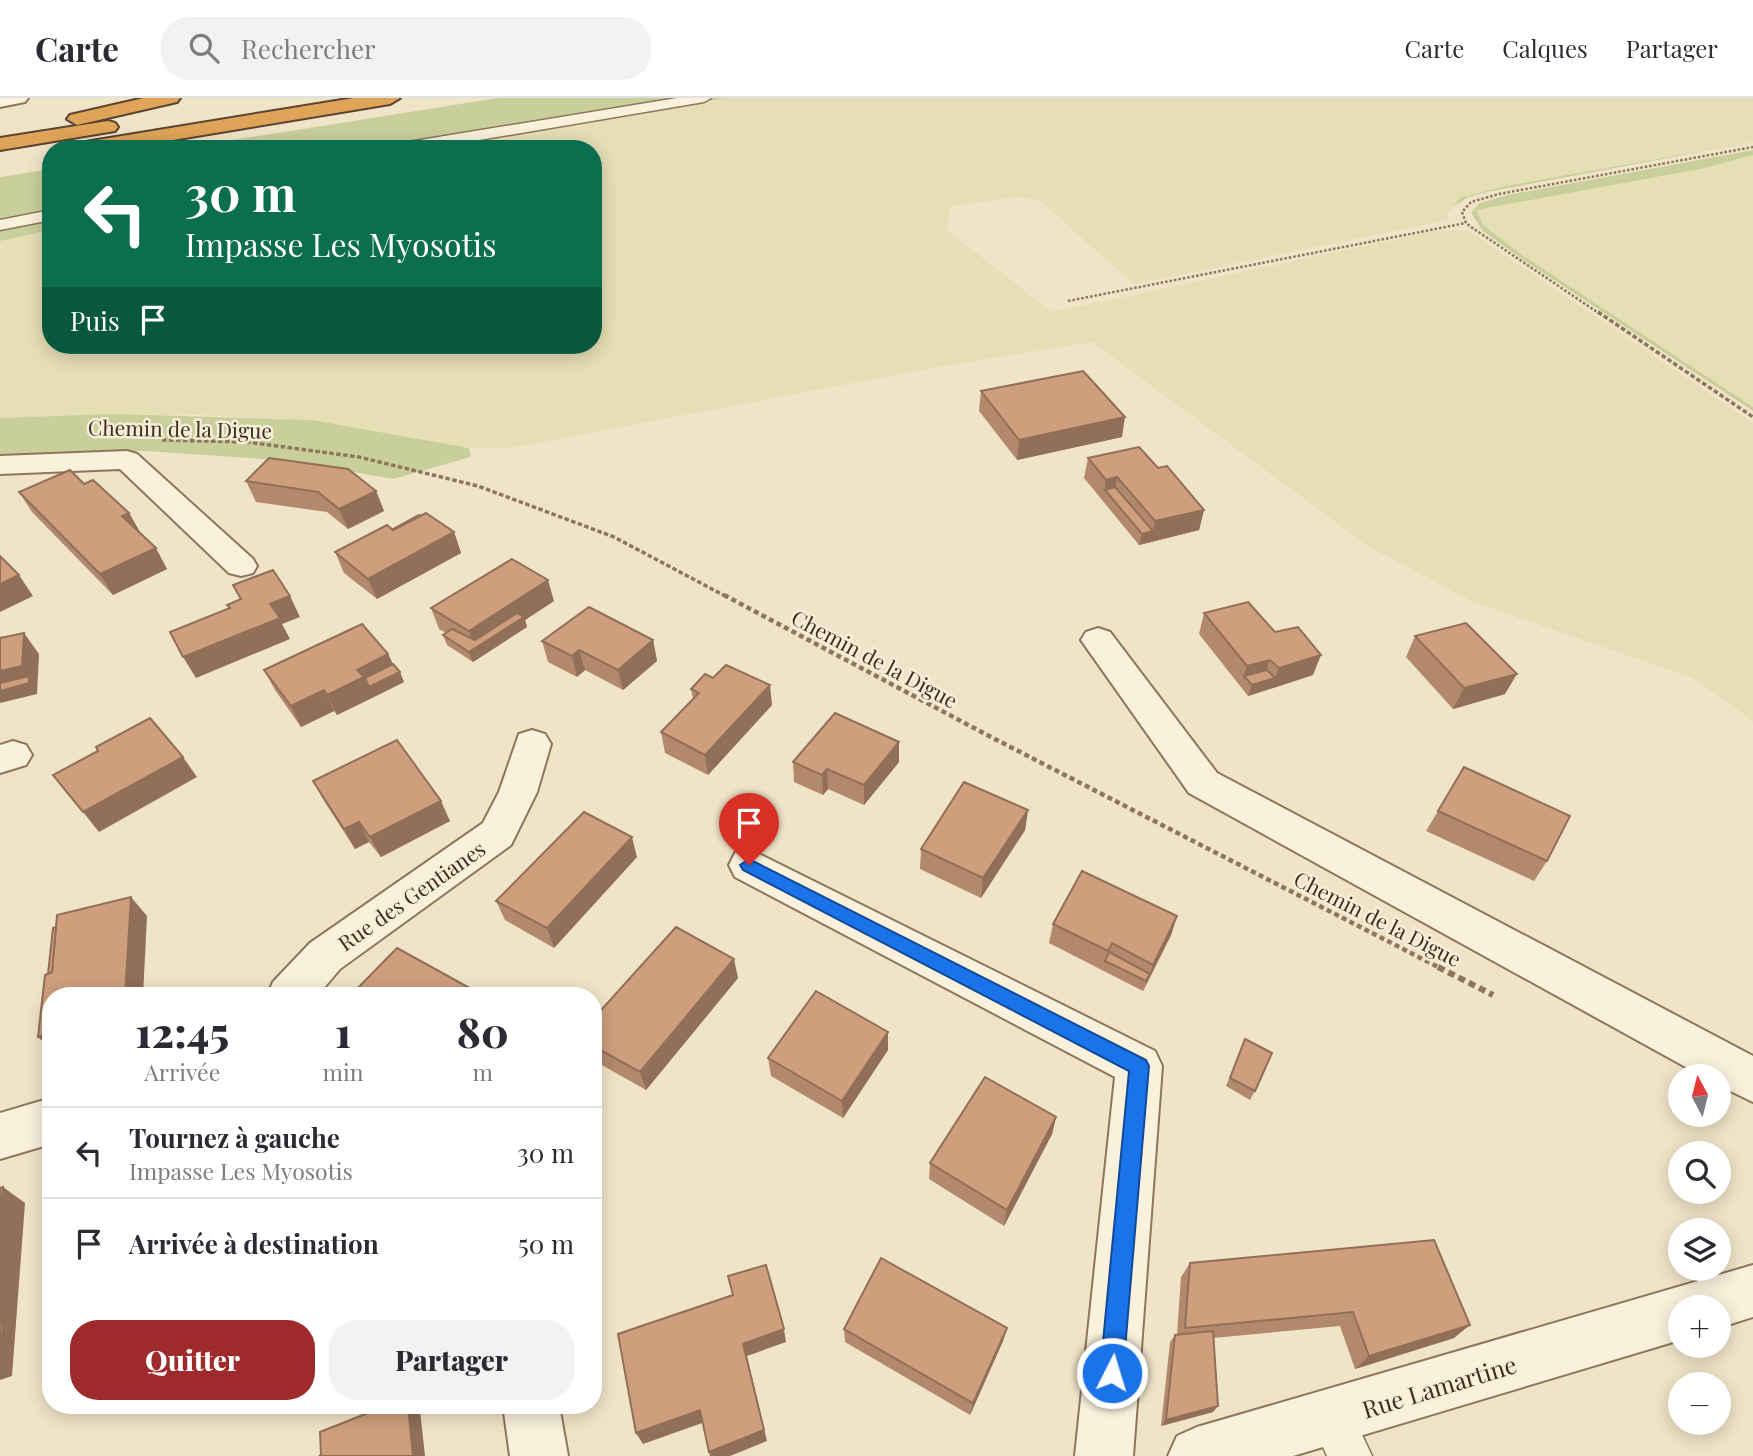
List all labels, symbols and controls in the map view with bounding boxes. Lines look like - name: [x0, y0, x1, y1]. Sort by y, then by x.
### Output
- search box: [161, 17, 651, 80]
- text: Carte: [35, 26, 119, 70]
- icon: search: [185, 29, 223, 67]
- text: Rechercher: [241, 31, 376, 66]
- text: Carte: [1405, 32, 1464, 64]
- text: Calques: [1502, 32, 1588, 64]
- text: Partager: [1626, 32, 1718, 64]
- text: 30 m: [185, 159, 296, 224]
- icon: left: [70, 168, 161, 259]
- text: Impasse Les Myosotis: [185, 222, 497, 265]
- icon: arrive: [134, 301, 172, 339]
- text: Puis: [70, 303, 120, 338]
- street label: Chemin de la Digue: [88, 412, 272, 444]
- street label: Chemin de la Digue: [787, 602, 963, 714]
- pin: [719, 793, 779, 865]
- icon: arrive: [730, 804, 768, 842]
- street label: Rue des Gentianes: [332, 834, 490, 956]
- street label: Chemin de la Digue: [1290, 864, 1466, 972]
- text: 12:45: [135, 1003, 229, 1059]
- text: 1: [335, 1003, 351, 1059]
- text: 80: [457, 1003, 509, 1059]
- text: Arrivée: [144, 1056, 220, 1087]
- text: min: [323, 1056, 364, 1087]
- text: m: [473, 1056, 493, 1087]
- north arrow: [1668, 1064, 1731, 1127]
- map controls: [1668, 1064, 1731, 1435]
- text: Tournez à gauche: [129, 1120, 340, 1155]
- icon: left: [70, 1134, 108, 1172]
- text: 30 m: [517, 1135, 574, 1170]
- button: search: [1668, 1141, 1731, 1204]
- text: Impasse Les Myosotis: [129, 1155, 353, 1186]
- button: layers: [1668, 1218, 1731, 1281]
- icon: arrive: [70, 1225, 108, 1263]
- text: Arrivée à destination: [129, 1226, 379, 1261]
- text: 50 m: [518, 1226, 574, 1261]
- button: +: [1668, 1295, 1731, 1358]
- button: Quitter: [70, 1320, 315, 1400]
- button: Partager: [329, 1320, 574, 1400]
- position arrow: [1075, 1336, 1149, 1410]
- street label: Rue Lamartine: [1358, 1347, 1520, 1425]
- button: −: [1668, 1372, 1731, 1435]

